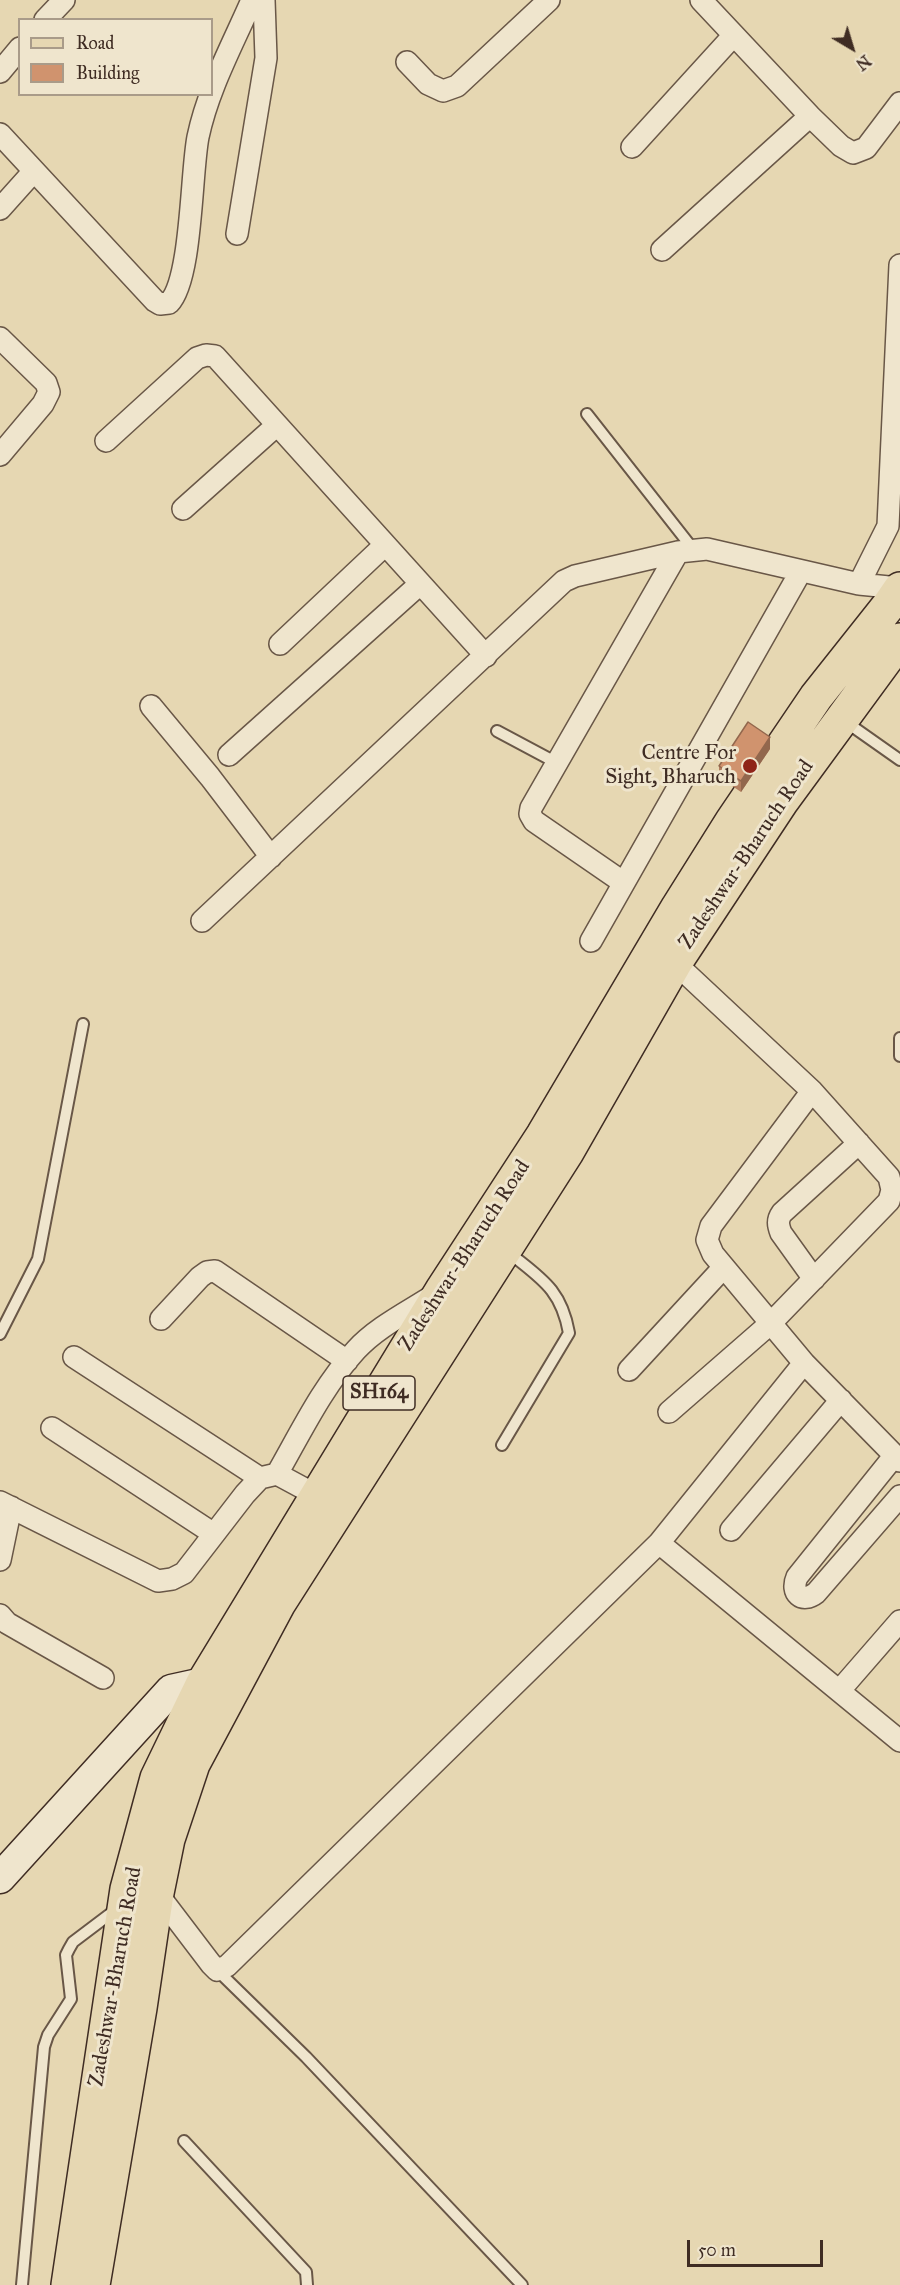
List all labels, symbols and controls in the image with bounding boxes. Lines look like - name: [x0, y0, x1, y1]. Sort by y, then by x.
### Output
- legend: [18, 18, 213, 96]
- north arrow: [822, 18, 882, 78]
- text: Road: [76, 32, 114, 54]
- text: N: [852, 51, 875, 74]
- text: Building: [76, 62, 139, 84]
- place label: Centre For Sight, Bharuch: [605, 741, 736, 791]
- street label: Zadeshwar-Bharuch Road: [674, 756, 820, 954]
- marker: Centre For Sight, Bharuch: [741, 757, 759, 775]
- street label: Zadeshwar-Bharuch Road: [394, 1156, 536, 1356]
- road number: SH164: [343, 1376, 415, 1410]
- street label: Zadeshwar-Bharuch Road: [84, 1865, 148, 2089]
- scale bar: [690, 2228, 826, 2266]
- text: 50 m: [698, 2239, 736, 2261]

